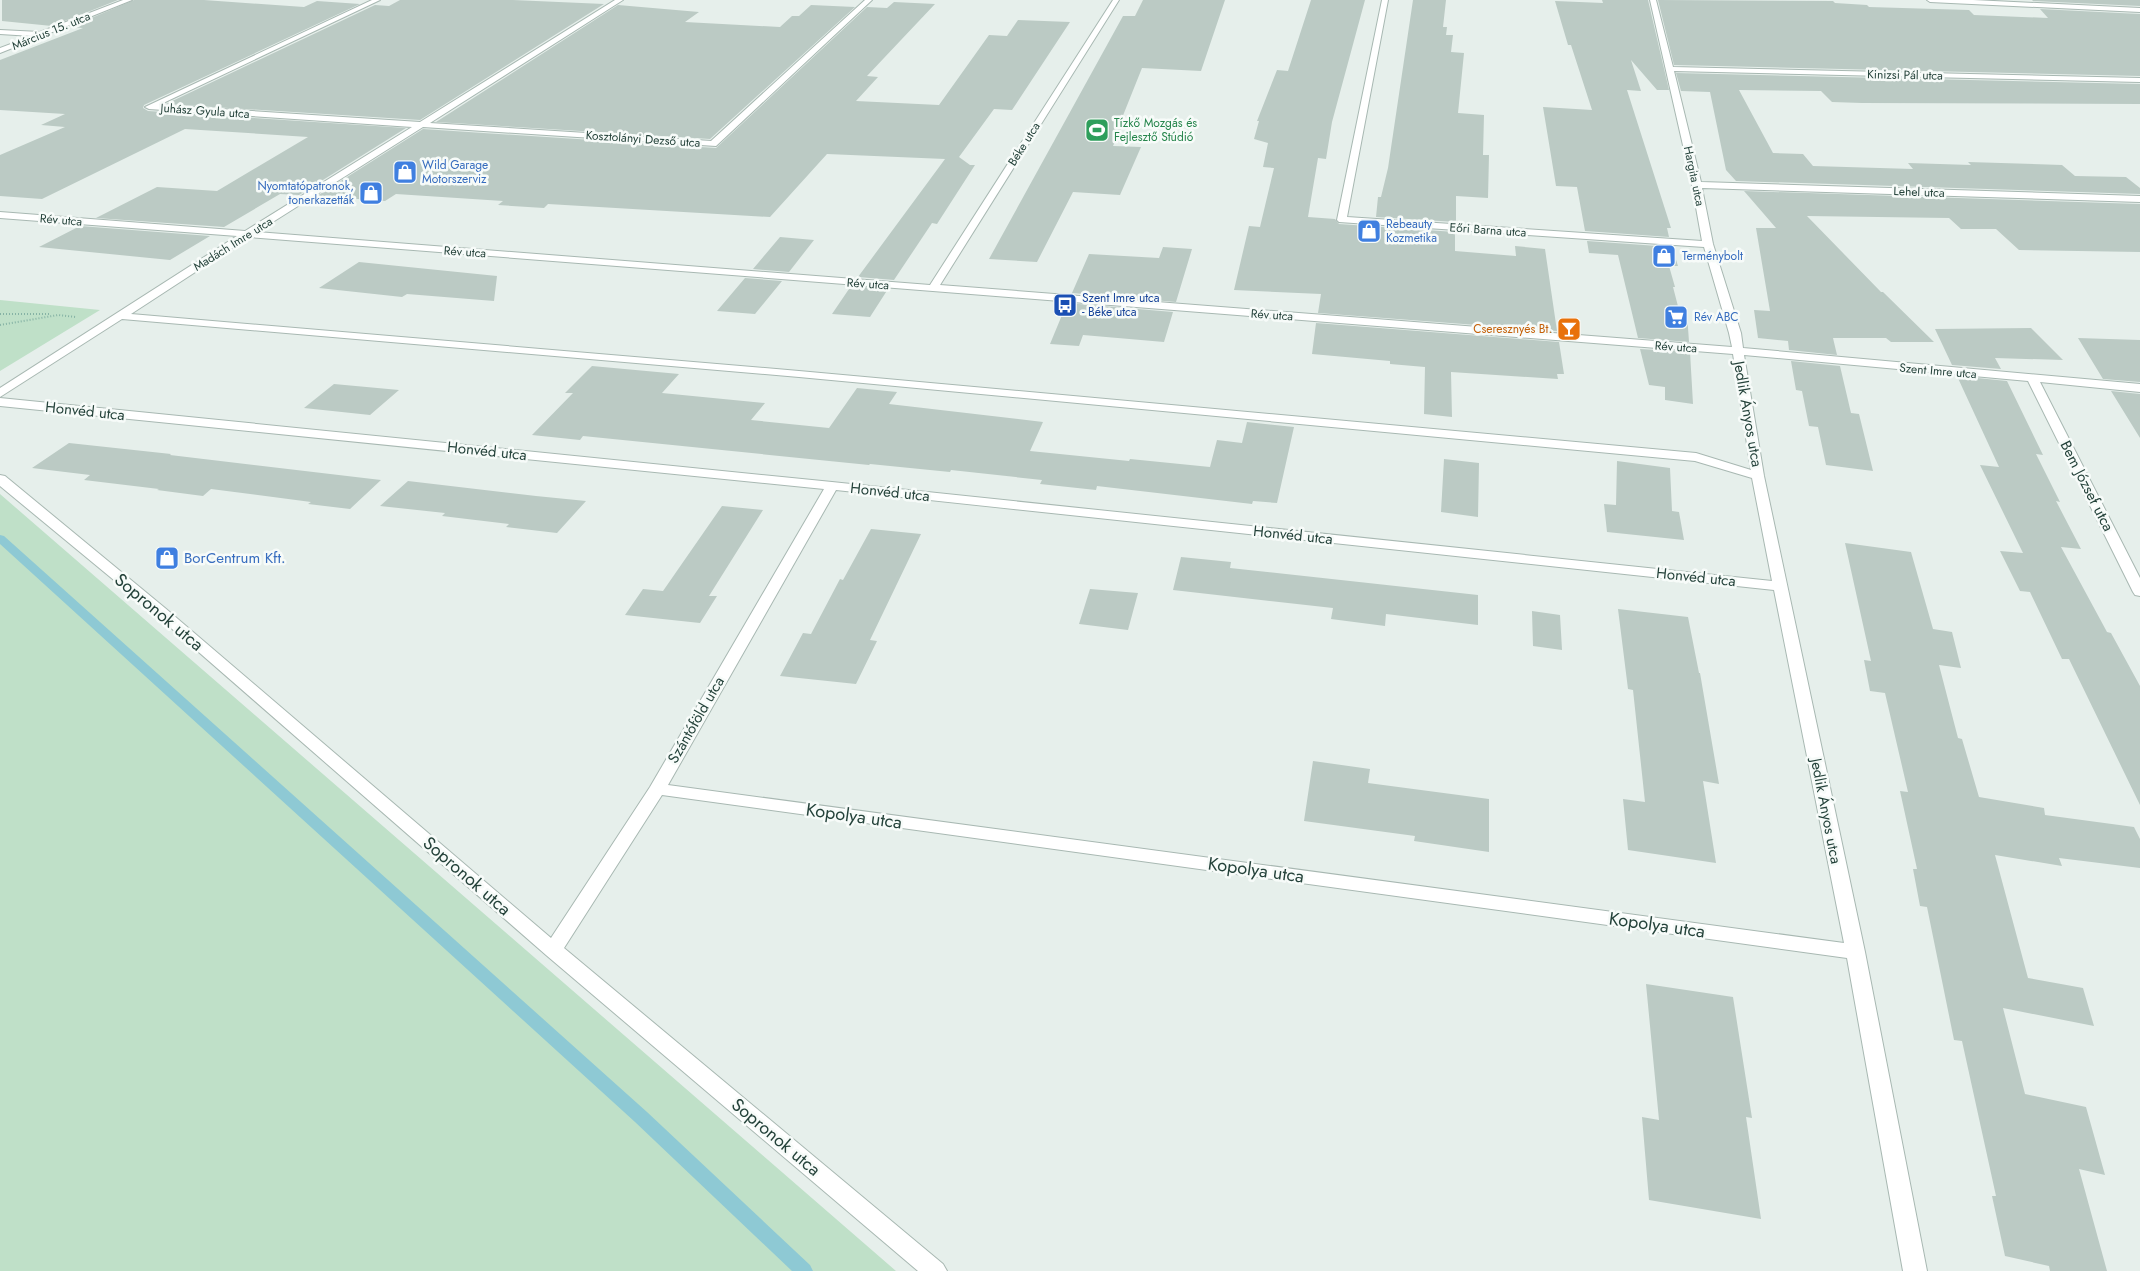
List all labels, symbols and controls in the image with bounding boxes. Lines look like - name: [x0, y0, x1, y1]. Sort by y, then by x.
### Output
- street label: Március 15. utca: [9, 7, 93, 55]
- street label: Kinizsi Pál utca: [1867, 65, 1943, 85]
- street label: Juhász Gyula utca: [158, 99, 250, 123]
- place label: Tízkő Mozgás és Fejlesztő Stúdió: [1114, 114, 1197, 146]
- sports icon: Tízkő Mozgás és Fejlesztő Stúdió: [1084, 117, 1110, 143]
- street label: Béke utca: [1004, 118, 1045, 169]
- street label: Kosztolányi Dezső utca: [585, 126, 701, 152]
- street label: Hargita utca: [1679, 144, 1709, 208]
- place label: Wild Garage Motorszerviz: [422, 156, 488, 188]
- shop icon: Wild Garage Motorszerviz: [392, 159, 418, 185]
- place label: Nyomtatópatronok, tonerkazetták: [257, 177, 355, 209]
- shop icon: Nyomtatópatronok, tonerkazetták: [358, 180, 384, 206]
- street label: Lehel utca: [1893, 182, 1945, 202]
- street label: Rév utca: [39, 209, 83, 231]
- street label: Madách Imre utca: [190, 212, 276, 276]
- place label: Rebeauty Kozmetika: [1386, 215, 1437, 247]
- shop icon: Rebeauty Kozmetika: [1356, 218, 1382, 244]
- street label: Eőri Barna utca: [1449, 218, 1527, 242]
- street label: Rév utca: [443, 242, 487, 262]
- shop icon: Terménybolt: [1651, 243, 1677, 269]
- place label: Terménybolt: [1682, 247, 1743, 265]
- street label: Rév utca: [846, 274, 890, 294]
- place label: Szent Imre utca - Béke utca: [1082, 289, 1160, 321]
- bus stop icon: Szent Imre utca - Béke utca: [1052, 292, 1078, 318]
- supermarket icon: Rév ABC: [1663, 304, 1689, 330]
- street label: Rév utca: [1250, 305, 1294, 325]
- place label: Rév ABC: [1694, 308, 1739, 326]
- bar icon: Cseresznyés Bt.: [1556, 316, 1582, 342]
- place label: Cseresznyés Bt.: [1473, 320, 1552, 338]
- street label: Rév utca: [1654, 337, 1698, 357]
- street label: Jedlik Ányos utca: [1728, 357, 1768, 469]
- street label: Szent Imre utca: [1899, 359, 1978, 383]
- street label: Honvéd utca: [44, 396, 126, 426]
- street label: Honvéd utca: [446, 436, 528, 466]
- street label: Bem József utca: [2055, 437, 2119, 535]
- street label: Honvéd utca: [849, 477, 931, 507]
- street label: Honvéd utca: [1252, 520, 1334, 550]
- shop icon: BorCentrum Kft.: [154, 545, 180, 571]
- place label: BorCentrum Kft.: [184, 547, 286, 569]
- street label: Honvéd utca: [1655, 562, 1737, 592]
- street label: Sopronok utca: [109, 567, 209, 657]
- street label: Szántóföld utca: [662, 673, 730, 767]
- street label: Jedlik Ányos utca: [1805, 754, 1847, 866]
- street label: Kopolya utca: [804, 796, 904, 836]
- street label: Sopronok utca: [417, 830, 517, 922]
- street label: Kopolya utca: [1206, 850, 1306, 890]
- street label: Kopolya utca: [1607, 905, 1707, 945]
- street label: Sopronok utca: [726, 1092, 826, 1182]

